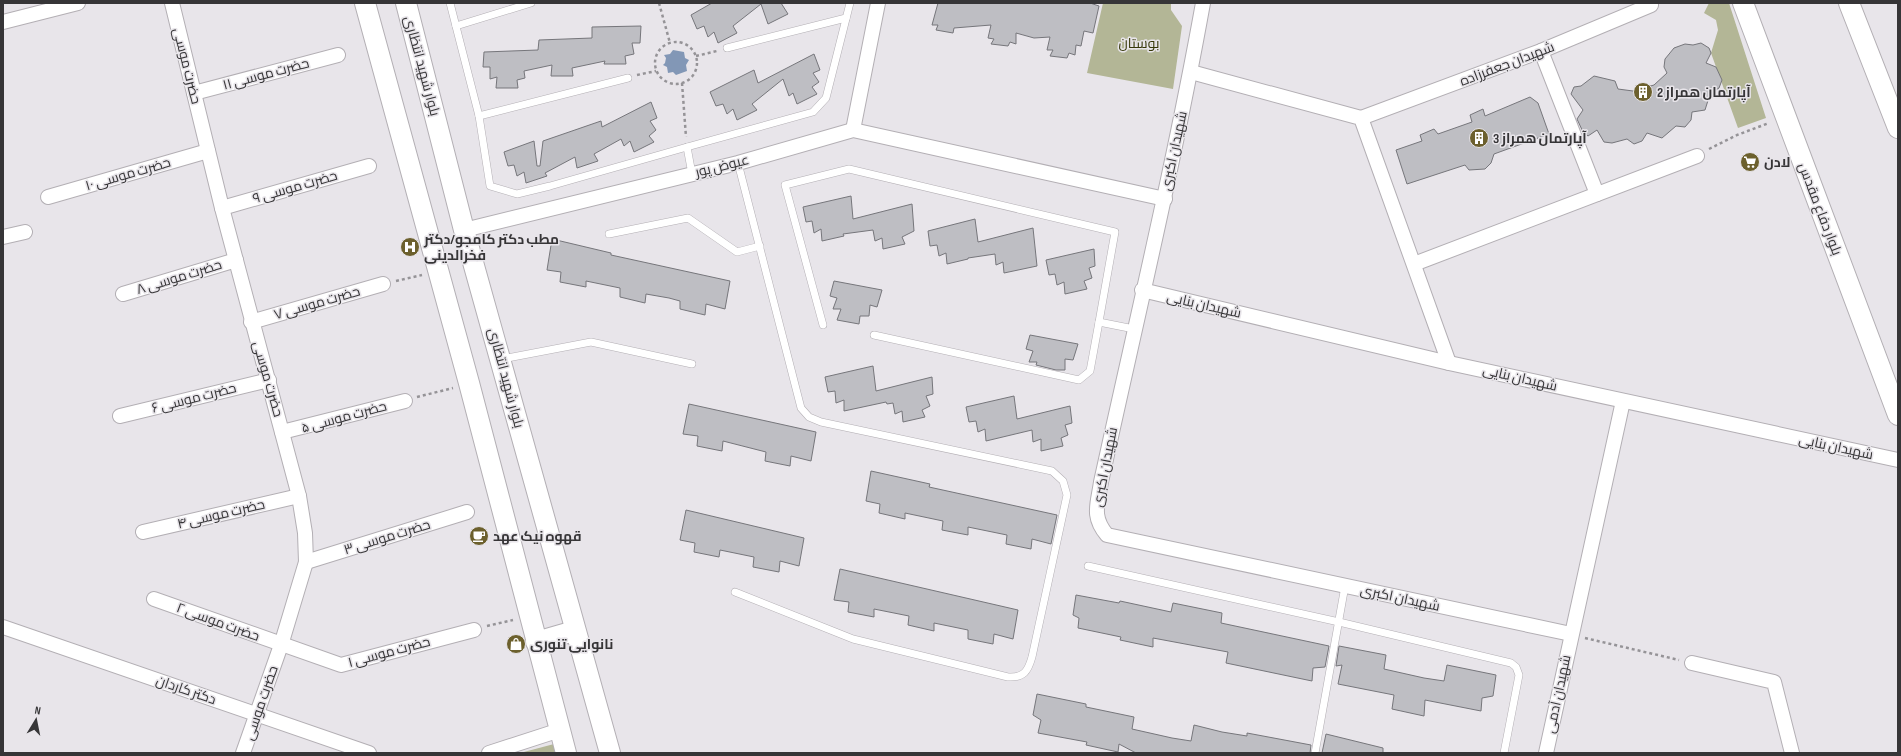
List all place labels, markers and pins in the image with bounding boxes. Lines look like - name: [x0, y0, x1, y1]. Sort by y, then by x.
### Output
- building icon: آپارتمان همراز 2: [1632, 81, 1654, 103]
- place label: آپارتمان همراز 2: [1657, 84, 1751, 103]
- building icon: آپارتمان همراز 3: [1468, 127, 1490, 149]
- place label: آپارتمان همراز 3: [1493, 130, 1587, 149]
- supermarket icon: لادن: [1739, 151, 1761, 173]
- place label: لادن: [1764, 154, 1790, 171]
- place label: مطب دکتر کامجو/دکتر فخرالدینی: [423, 231, 559, 264]
- hospital icon: مطب دکتر کامجو/دکتر فخرالدینی: [399, 236, 421, 258]
- cafe icon: قهوه نیک عهد: [468, 525, 490, 547]
- place label: قهوه نیک عهد: [493, 528, 581, 545]
- shop icon: نانوایی تنوری: [505, 633, 527, 655]
- place label: نانوایی تنوری: [530, 636, 613, 653]

